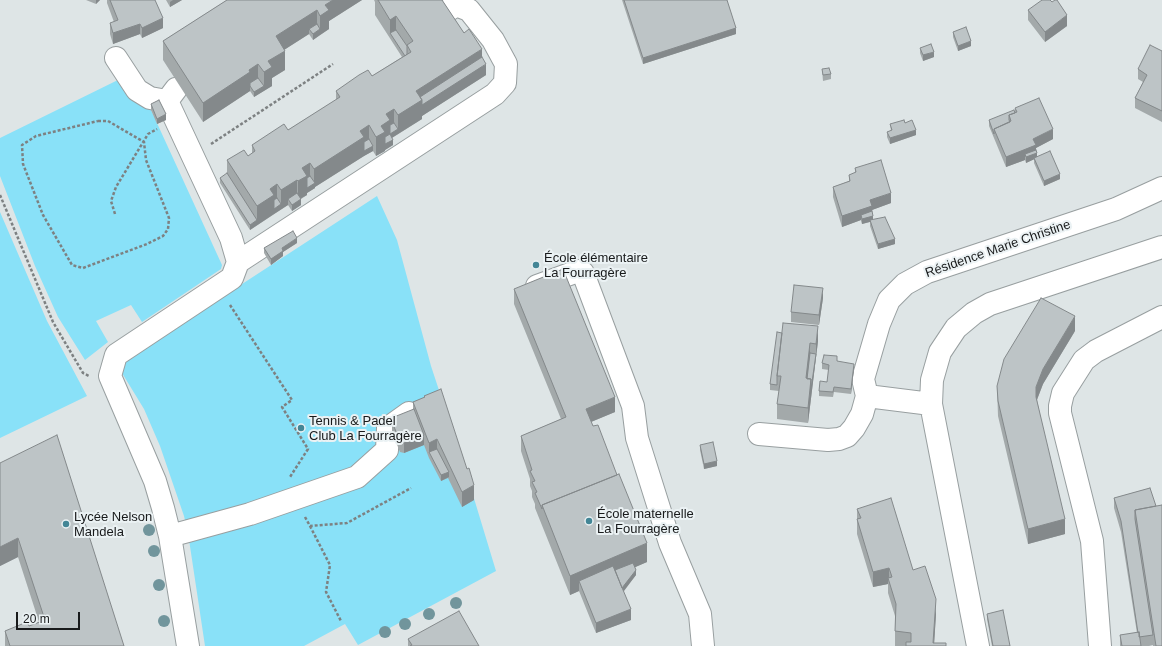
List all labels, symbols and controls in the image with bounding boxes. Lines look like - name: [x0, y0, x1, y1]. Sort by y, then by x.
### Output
- street label: Résidence Marie Christine: [923, 217, 1073, 281]
- place label: École élémentaire La Fourragère: [544, 250, 648, 281]
- marker: École élémentaire La Fourragère: [531, 260, 541, 270]
- place label: Tennis & Padel Club La Fourragère: [309, 413, 422, 444]
- marker: Tennis & Padel Club La Fourragère: [296, 423, 306, 433]
- place label: École maternelle La Fourragère: [597, 506, 694, 537]
- place label: Lycée Nelson Mandela: [74, 509, 152, 540]
- marker: École maternelle La Fourragère: [584, 516, 594, 526]
- marker: Lycée Nelson Mandela: [61, 519, 71, 529]
- scale bar: [18, 604, 82, 630]
- text: 20 m: [23, 612, 50, 626]

